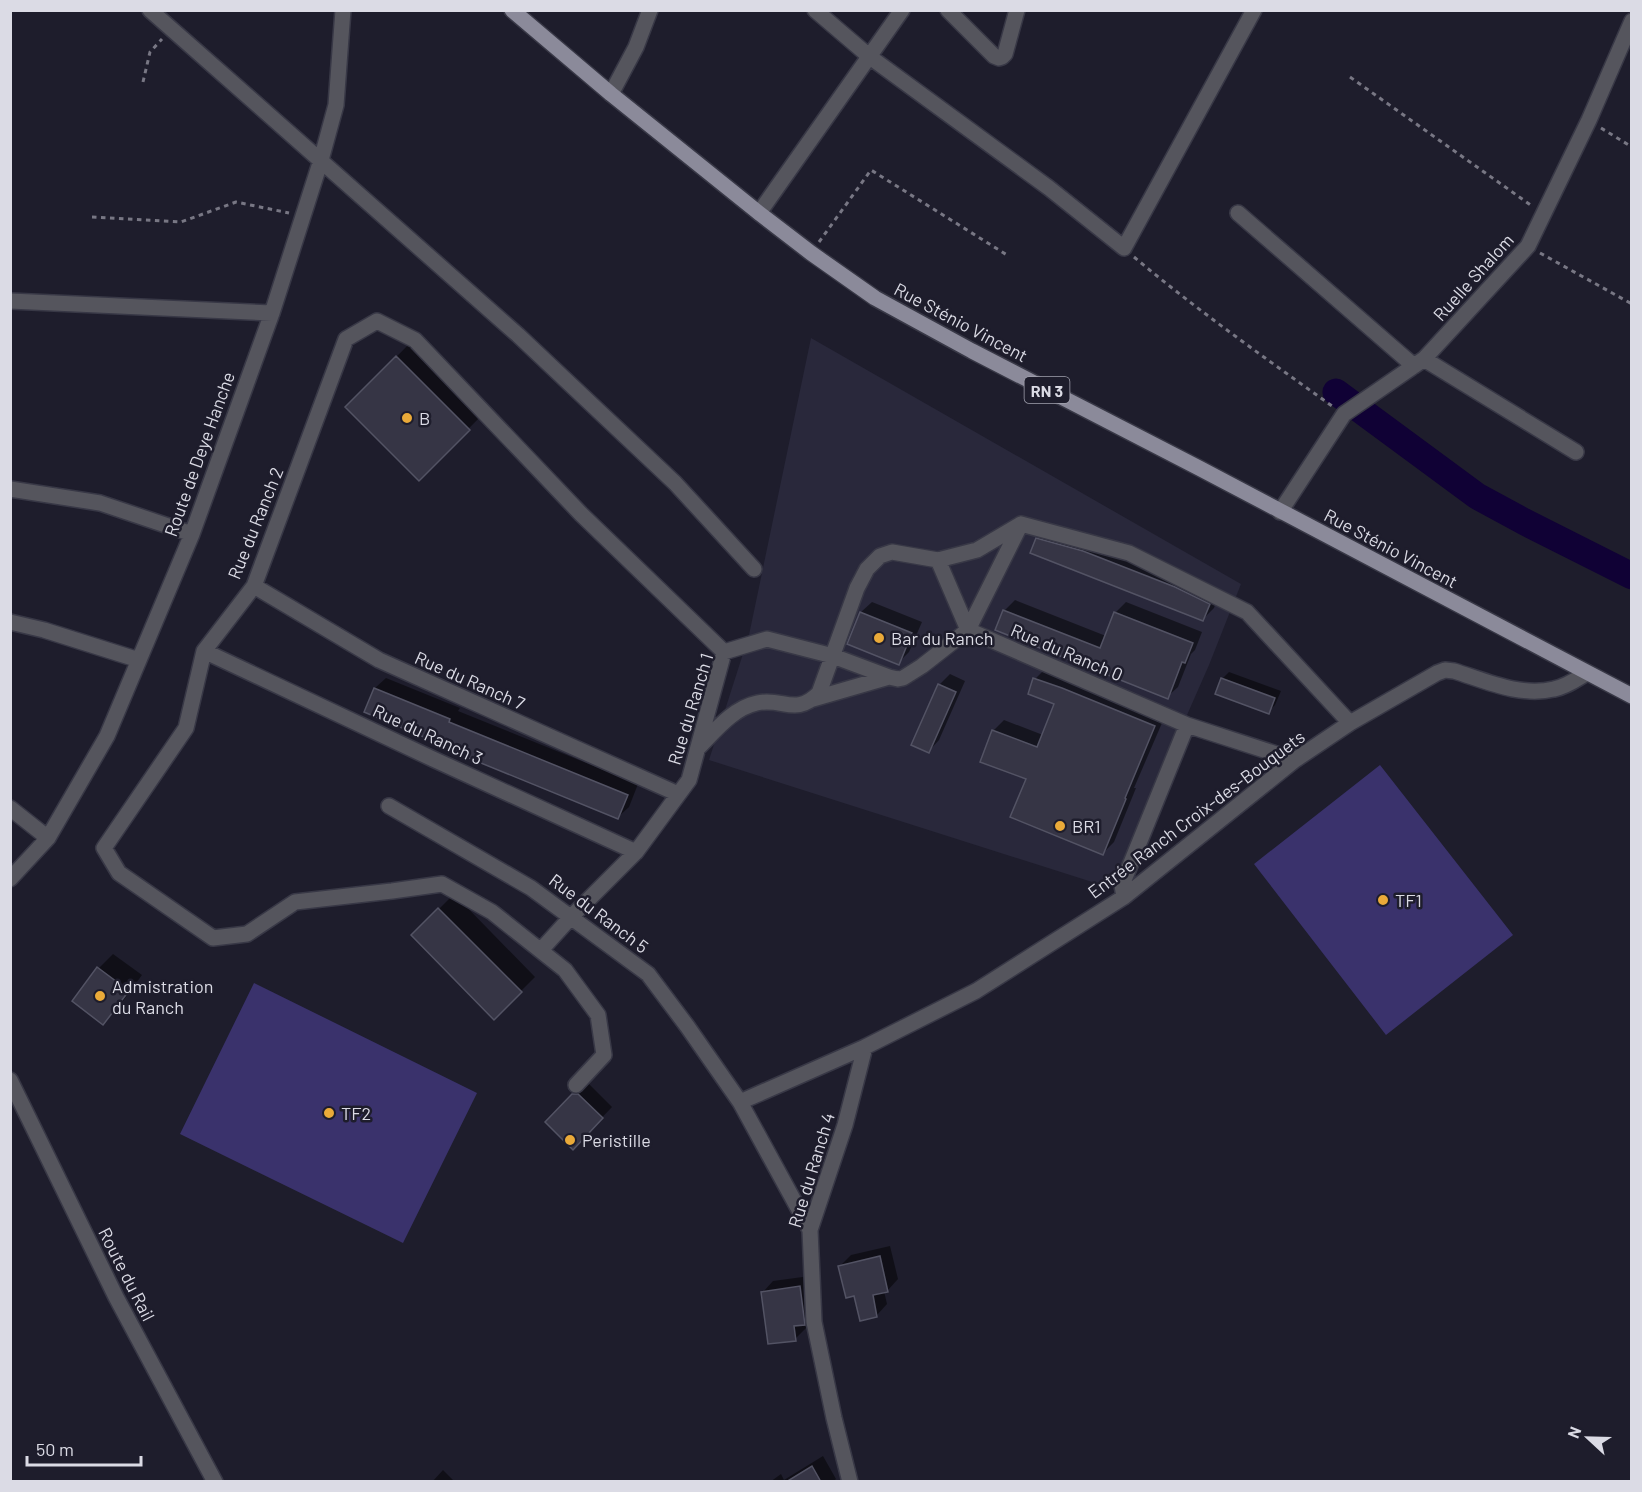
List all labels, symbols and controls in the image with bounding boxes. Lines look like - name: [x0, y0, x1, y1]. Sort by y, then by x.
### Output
- street label: Ruelle Shalom: [1428, 229, 1518, 325]
- street label: Rue Sténio Vincent: [891, 278, 1031, 366]
- street label: Route de Deye Hanche: [159, 369, 239, 539]
- road number: RN 3: [1024, 377, 1070, 403]
- place label: B: [419, 407, 430, 429]
- marker: B: [400, 411, 414, 425]
- street label: Rue du Ranch 2: [223, 464, 287, 582]
- street label: Rue Sténio Vincent: [1321, 504, 1461, 592]
- street label: Rue du Ranch 0: [1008, 619, 1126, 685]
- place label: Bar du Ranch: [891, 627, 993, 649]
- marker: Bar du Ranch: [872, 631, 886, 645]
- street label: Rue du Ranch 7: [412, 646, 529, 714]
- street label: Rue du Ranch 1: [663, 650, 717, 768]
- street label: Rue du Ranch 3: [370, 699, 486, 769]
- street label: Entrée Ranch Croix-des-Bouquets: [1083, 725, 1309, 903]
- place label: BR1: [1072, 815, 1101, 837]
- marker: BR1: [1053, 819, 1067, 833]
- street label: Rue du Ranch 5: [545, 869, 653, 957]
- place label: TF1: [1395, 889, 1422, 911]
- marker: TF1: [1376, 893, 1390, 907]
- place label: Admistration du Ranch: [112, 975, 213, 1018]
- marker: Admistration du Ranch: [93, 989, 107, 1003]
- place label: TF2: [341, 1102, 371, 1124]
- marker: TF2: [322, 1106, 336, 1120]
- street label: Rue du Ranch 4: [783, 1110, 839, 1230]
- place label: Peristille: [582, 1129, 651, 1151]
- marker: Peristille: [563, 1133, 577, 1147]
- street label: Route du Rail: [94, 1224, 160, 1324]
- north arrow: [1558, 1408, 1618, 1468]
- text: N: [1563, 1424, 1584, 1441]
- scale bar: [27, 1429, 141, 1467]
- text: 50 m: [36, 1438, 74, 1460]

